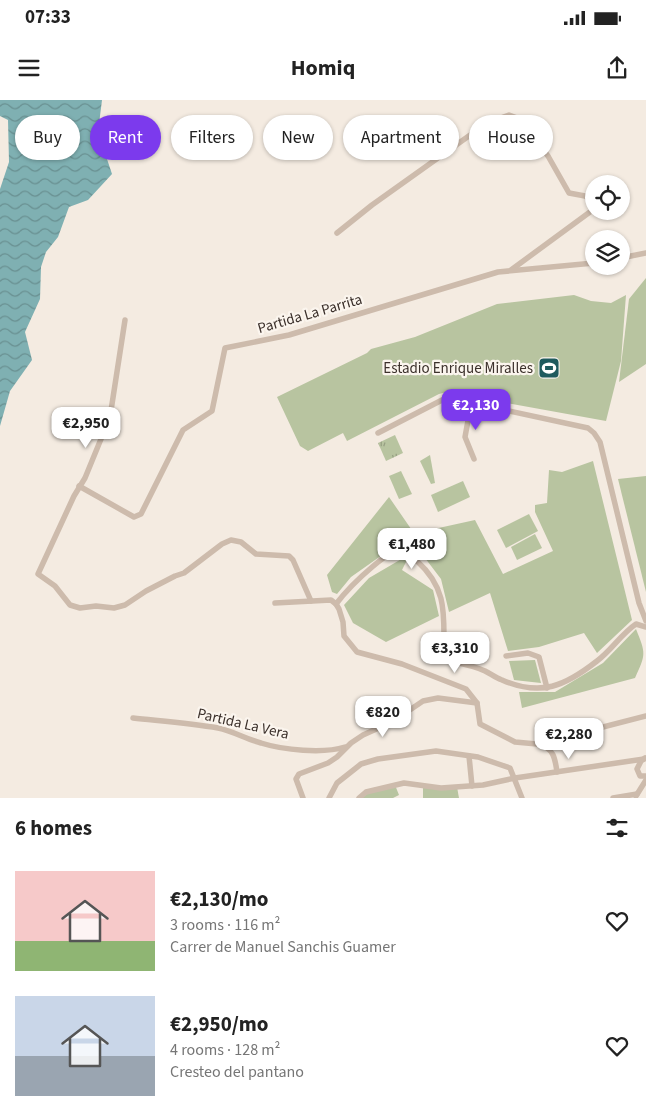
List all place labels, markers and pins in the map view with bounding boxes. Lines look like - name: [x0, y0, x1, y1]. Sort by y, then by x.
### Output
- sports icon: Estadio Enrique Miralles: [537, 356, 561, 380]
- place label: Estadio Enrique Miralles: [383, 358, 533, 379]
- pin: €2,130: [435, 388, 517, 431]
- pin: €2,950: [45, 406, 127, 449]
- pin: €1,480: [371, 528, 453, 570]
- pin: €3,310: [414, 632, 496, 674]
- pin: €820: [353, 696, 413, 738]
- pin: €2,280: [528, 718, 610, 760]

